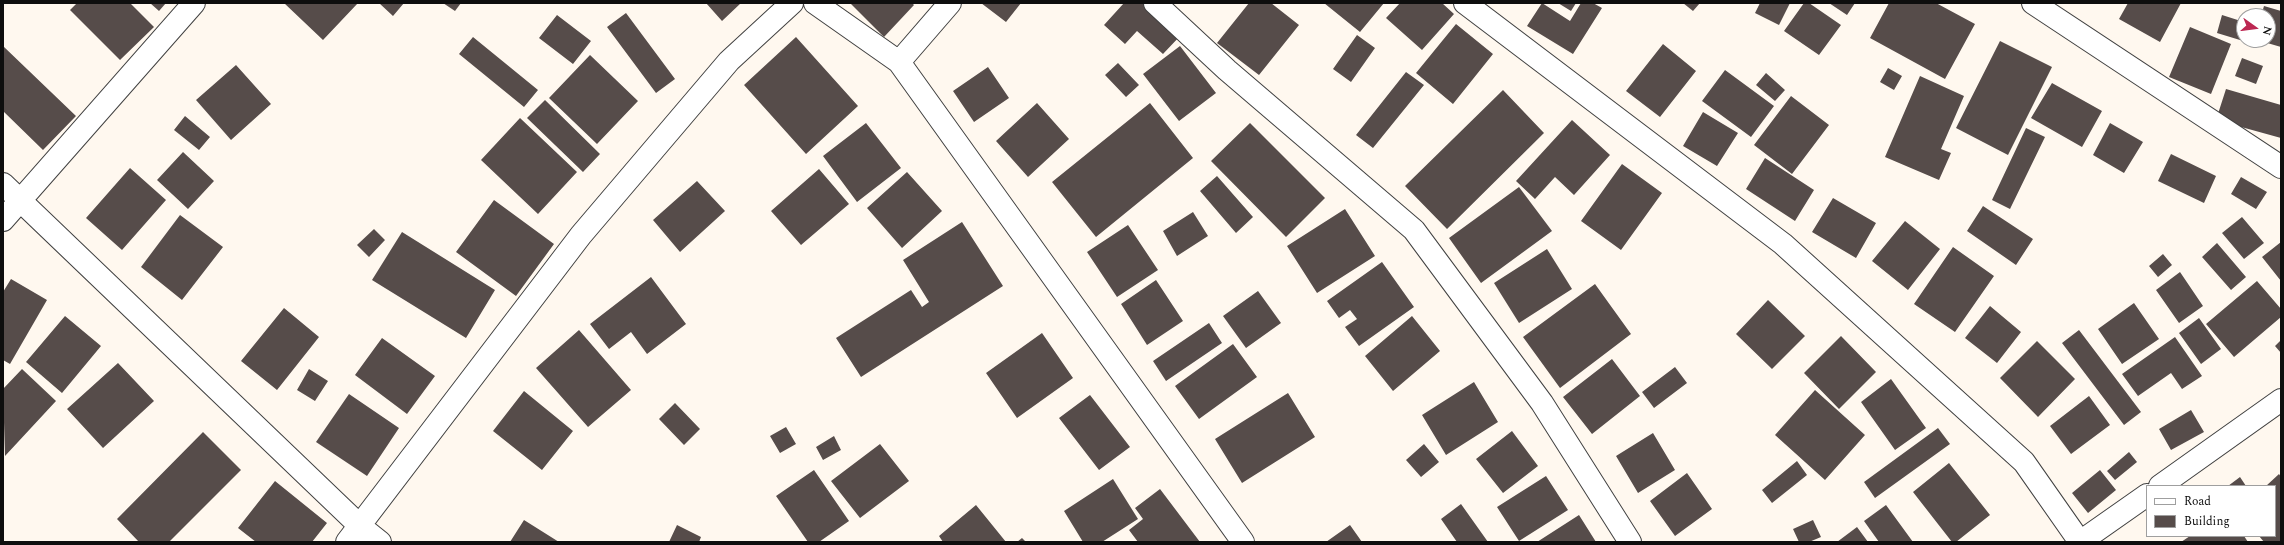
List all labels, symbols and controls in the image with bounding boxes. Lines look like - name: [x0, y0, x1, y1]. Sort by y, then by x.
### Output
- north arrow: [2236, 8, 2276, 48]
- text: N: [2258, 24, 2276, 37]
- legend: [2146, 485, 2276, 537]
- text: Road: [2184, 492, 2211, 511]
- text: Building: [2184, 512, 2230, 531]

